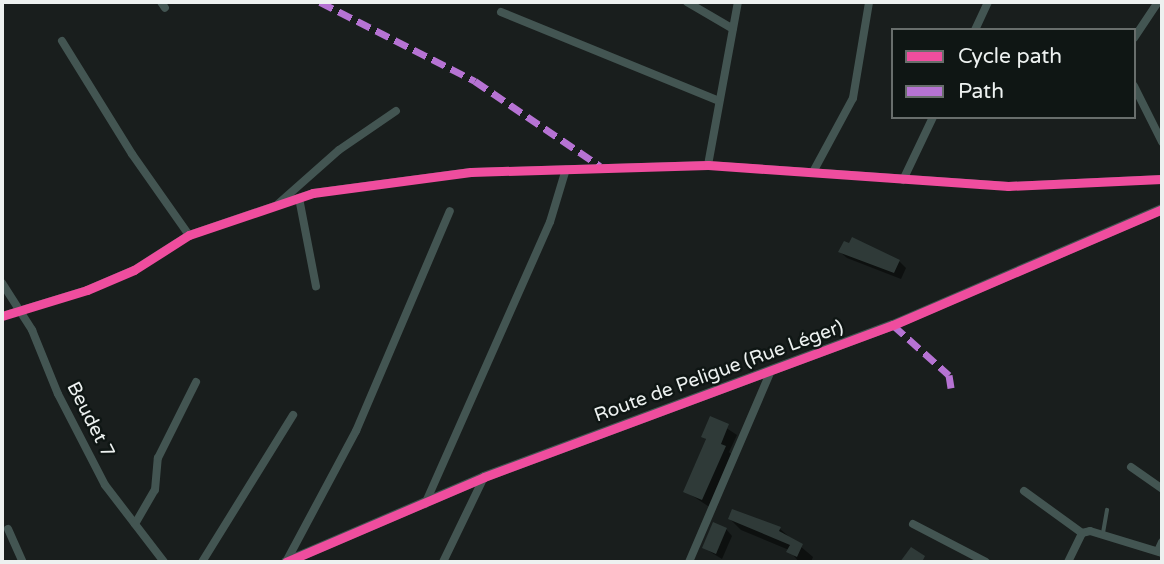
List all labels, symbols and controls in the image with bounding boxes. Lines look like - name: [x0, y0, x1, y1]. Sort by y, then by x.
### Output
- legend: [891, 28, 1136, 119]
- text: Cycle path: [958, 44, 1062, 69]
- text: Path: [958, 79, 1004, 104]
- street label: Route de Peligue (Rue Léger): [591, 316, 847, 428]
- street label: Beudet 7: [61, 378, 119, 462]

